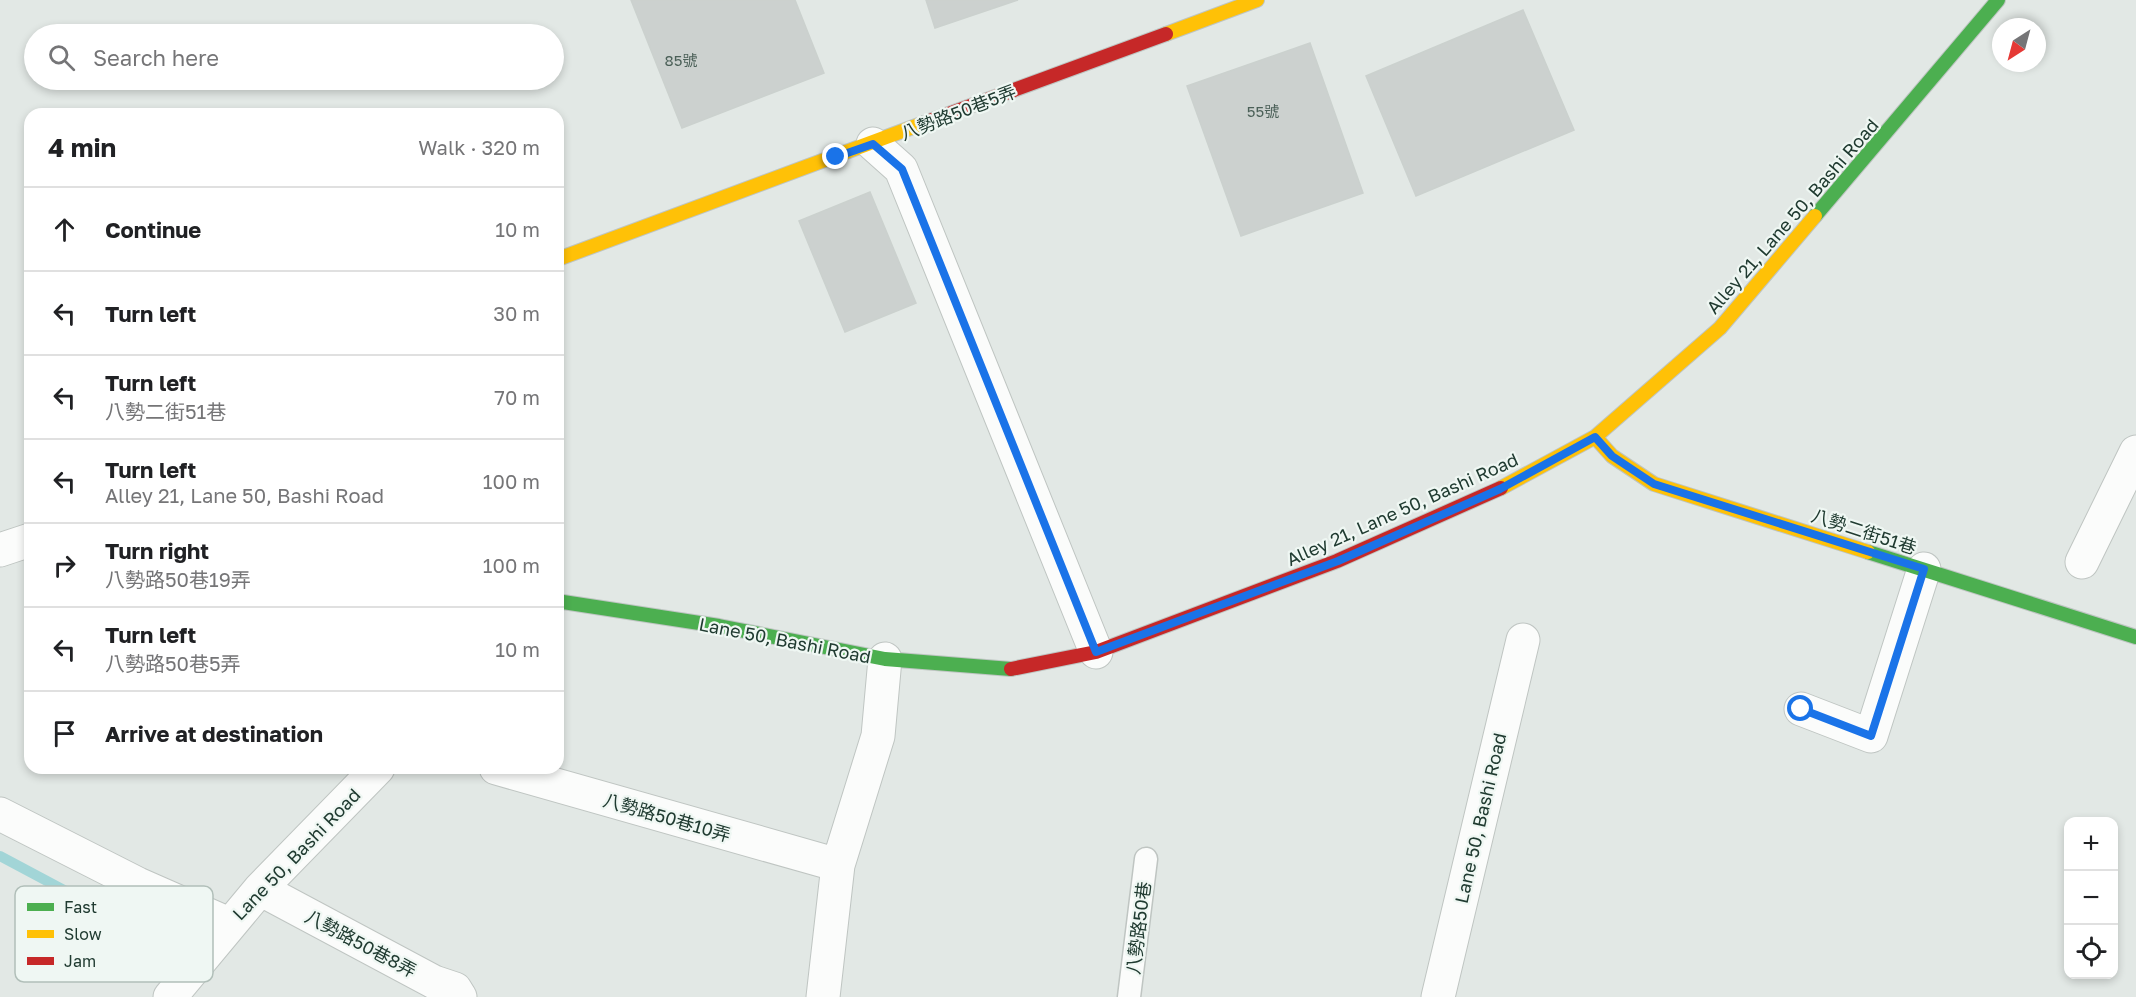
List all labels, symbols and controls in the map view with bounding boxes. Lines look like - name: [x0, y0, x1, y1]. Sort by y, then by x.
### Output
- north arrow: [1992, 18, 2046, 72]
- search box: [24, 24, 564, 90]
- icon: search: [45, 41, 78, 74]
- text: Search here: [93, 44, 219, 71]
- house number: 85號: [665, 51, 697, 69]
- street label: 八勢路50巷5弄: [897, 80, 1019, 144]
- house number: 55號: [1247, 102, 1279, 120]
- street label: Alley 21, Lane 50, Bashi Road: [1701, 114, 1883, 318]
- text: 4 min: [48, 132, 116, 163]
- text: Walk · 320 m: [418, 135, 540, 159]
- route end: [822, 143, 848, 169]
- icon: ahead: [48, 213, 81, 246]
- text: Continue: [105, 216, 201, 243]
- text: 10 m: [495, 217, 540, 241]
- icon: left: [48, 297, 81, 330]
- text: Turn left: [105, 300, 196, 327]
- text: 30 m: [493, 301, 540, 325]
- text: Turn left: [105, 369, 196, 396]
- icon: left: [48, 381, 81, 414]
- text: 70 m: [494, 385, 540, 409]
- text: 八勢二街51巷: [105, 399, 226, 423]
- street label: Alley 21, Lane 50, Bashi Road: [1283, 448, 1521, 570]
- text: Turn left: [105, 456, 196, 483]
- icon: left: [48, 465, 81, 498]
- text: 100 m: [483, 469, 540, 493]
- text: Alley 21, Lane 50, Bashi Road: [105, 483, 384, 507]
- street label: 八勢二街51巷: [1809, 504, 1919, 558]
- text: Turn right: [105, 537, 209, 564]
- icon: right: [48, 549, 81, 582]
- text: 100 m: [483, 553, 540, 577]
- text: 八勢路50巷19弄: [105, 567, 251, 591]
- street label: Lane 50, Bashi Road: [697, 613, 873, 667]
- text: Turn left: [105, 621, 196, 648]
- icon: left: [48, 633, 81, 666]
- text: 10 m: [495, 637, 540, 661]
- text: 八勢路50巷5弄: [105, 651, 241, 675]
- route start: [1787, 695, 1813, 721]
- icon: arrive: [48, 717, 81, 750]
- text: Arrive at destination: [105, 720, 323, 747]
- street label: Lane 50, Bashi Road: [1450, 731, 1510, 905]
- street label: Lane 50, Bashi Road: [228, 784, 364, 924]
- street label: 八勢路50巷10弄: [601, 788, 733, 846]
- map controls: [2064, 817, 2118, 979]
- button: +: [2064, 817, 2118, 871]
- button: −: [2064, 871, 2118, 925]
- street label: 八勢路50巷: [1121, 880, 1155, 976]
- legend: [15, 886, 213, 982]
- text: Fast: [64, 897, 97, 917]
- street label: 八勢路50巷8弄: [302, 905, 420, 981]
- text: Slow: [64, 924, 102, 944]
- button: locate: [2064, 925, 2118, 979]
- text: Jam: [64, 951, 96, 971]

